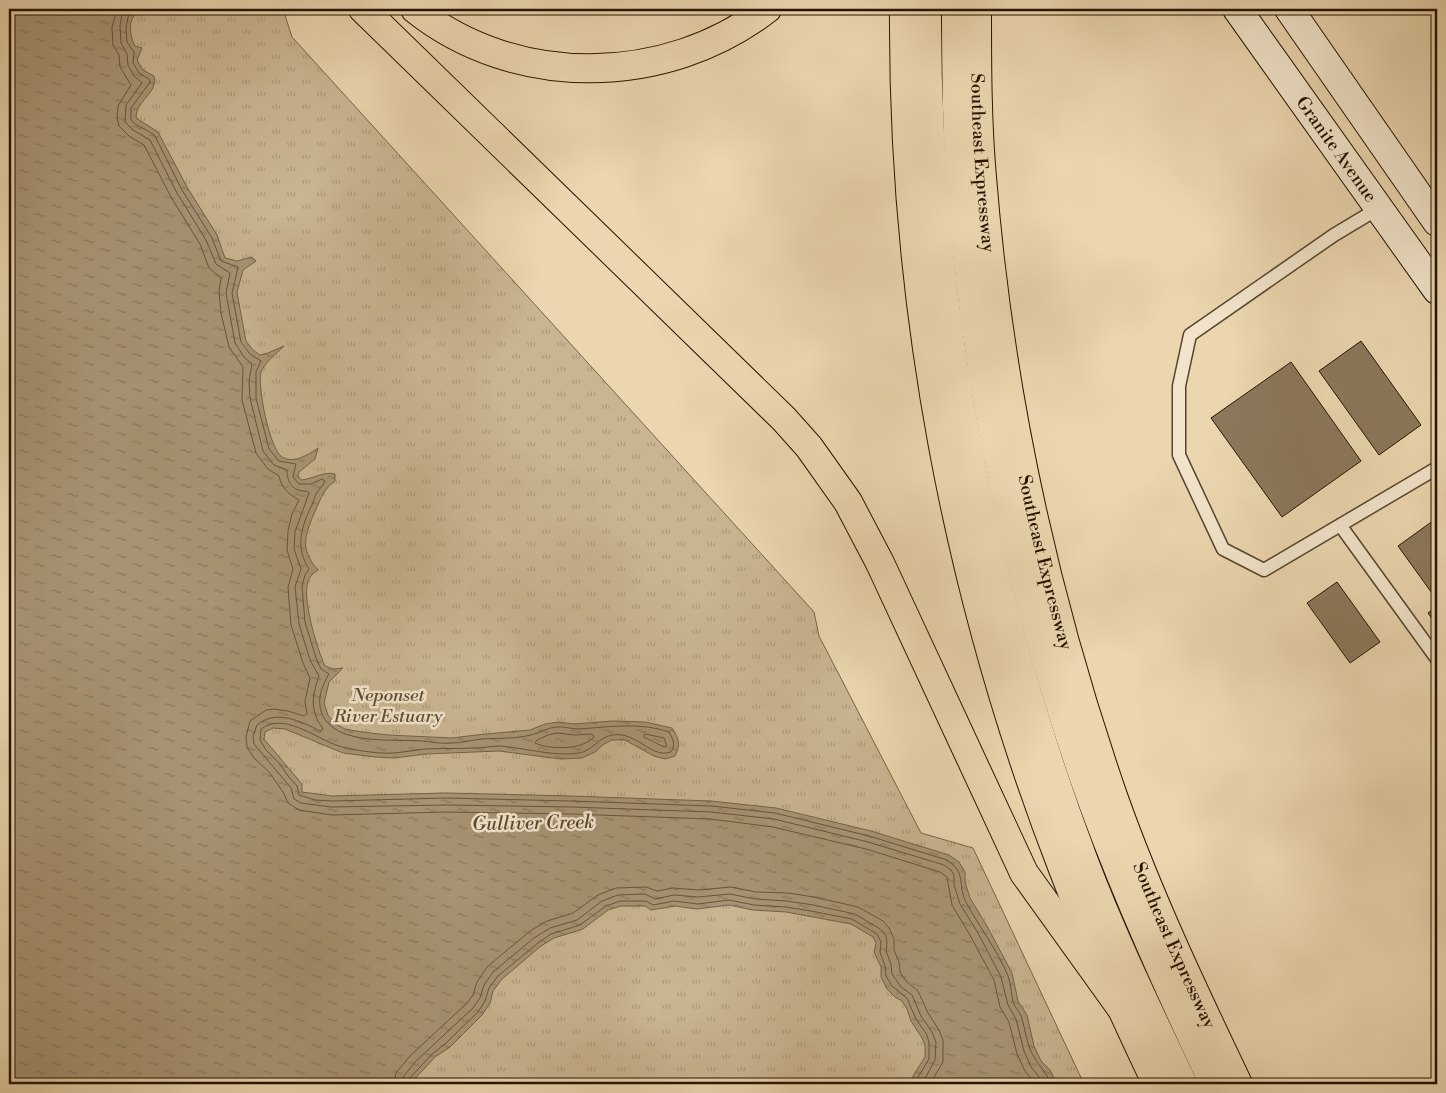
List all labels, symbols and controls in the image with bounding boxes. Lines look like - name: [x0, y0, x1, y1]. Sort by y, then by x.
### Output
- street label: Southeast Expressway: [966, 73, 1001, 254]
- street label: Granite Avenue: [1291, 92, 1382, 207]
- street label: Southeast Expressway: [1013, 473, 1078, 653]
- park label: Neponset River Estuary: [332, 684, 443, 728]
- water label: Gulliver Creek: [472, 810, 594, 836]
- street label: Southeast Expressway: [1128, 859, 1221, 1032]

